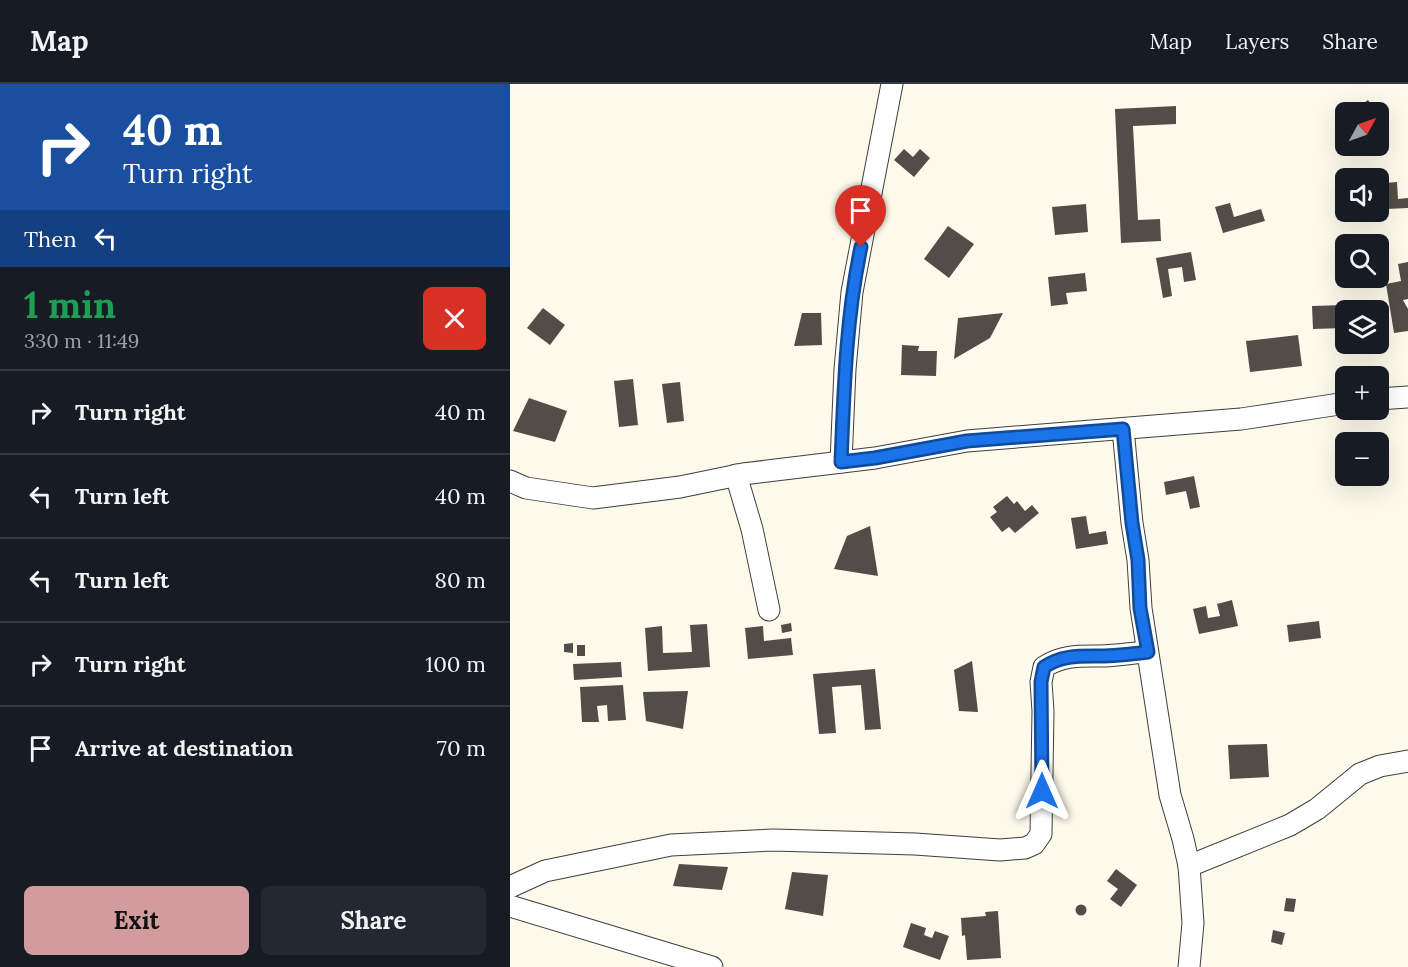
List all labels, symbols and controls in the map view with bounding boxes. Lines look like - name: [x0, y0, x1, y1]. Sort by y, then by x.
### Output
- text: Map: [30, 23, 89, 59]
- text: Map: [1149, 28, 1192, 55]
- text: Layers: [1225, 28, 1289, 55]
- text: Share: [1322, 28, 1378, 55]
- north arrow: [1335, 102, 1389, 156]
- map controls: [1335, 102, 1389, 486]
- text: 40 m: [123, 103, 222, 157]
- icon: right: [24, 108, 102, 186]
- text: Turn right: [123, 156, 252, 190]
- button: sound: [1335, 168, 1389, 222]
- pin: [835, 185, 886, 247]
- icon: arrive: [844, 194, 877, 227]
- icon: left: [89, 222, 122, 255]
- text: Then: [24, 225, 77, 253]
- button: search: [1335, 234, 1389, 288]
- text: 1 min: [24, 282, 116, 328]
- button: close: [423, 287, 486, 350]
- button: layers: [1335, 300, 1389, 354]
- text: 330 m · 11:49: [24, 328, 139, 353]
- button: +: [1335, 366, 1389, 420]
- icon: right: [24, 396, 57, 429]
- text: Turn right: [75, 398, 186, 426]
- text: 40 m: [435, 398, 486, 426]
- button: −: [1335, 432, 1389, 486]
- icon: left: [24, 480, 57, 513]
- text: Turn left: [75, 482, 169, 510]
- text: 40 m: [435, 482, 486, 510]
- icon: left: [24, 564, 57, 597]
- text: Turn left: [75, 566, 169, 594]
- text: 80 m: [435, 566, 486, 594]
- icon: right: [24, 648, 57, 681]
- text: Turn right: [75, 650, 186, 678]
- text: 100 m: [425, 650, 486, 678]
- icon: arrive: [24, 732, 57, 765]
- text: Arrive at destination: [75, 734, 293, 762]
- text: 70 m: [437, 734, 486, 762]
- position arrow: [1010, 759, 1074, 823]
- button: Exit: [24, 886, 249, 955]
- button: Share: [261, 886, 486, 955]

